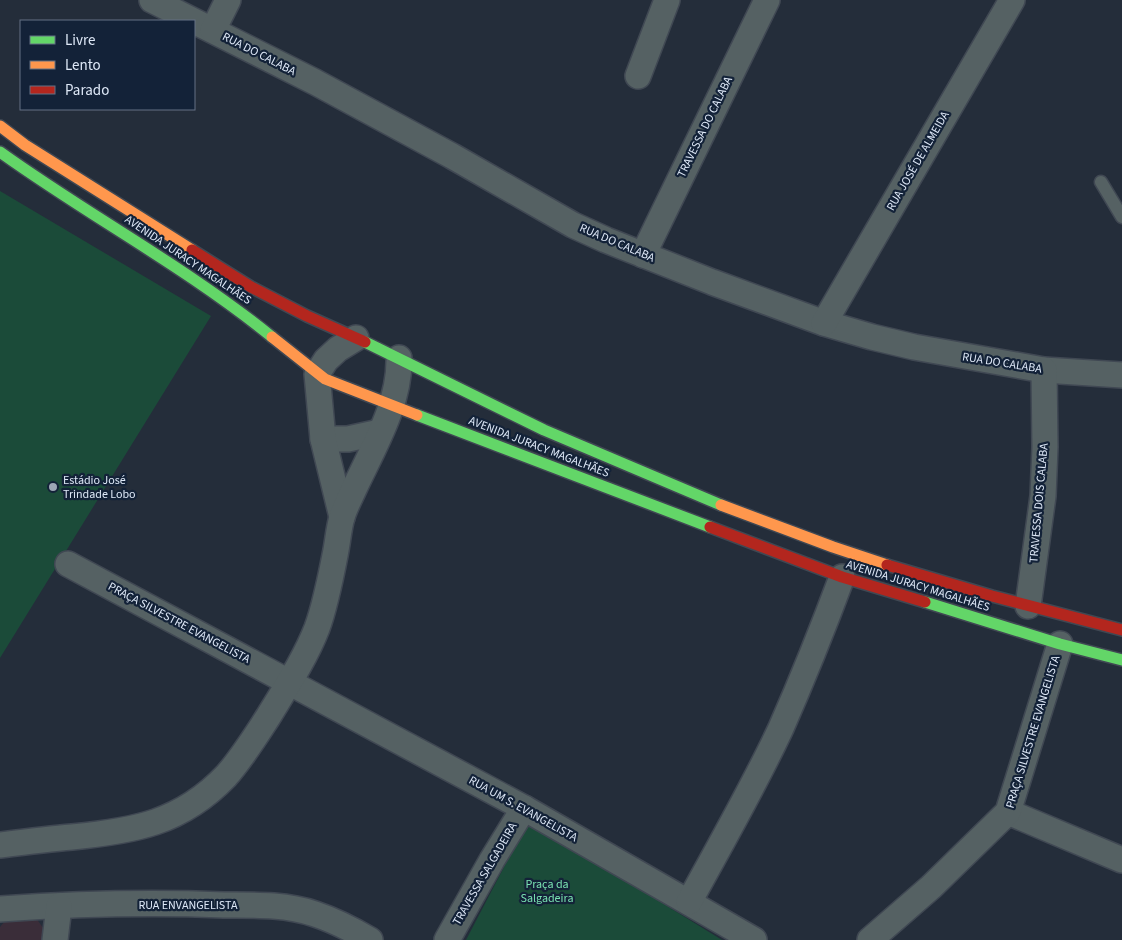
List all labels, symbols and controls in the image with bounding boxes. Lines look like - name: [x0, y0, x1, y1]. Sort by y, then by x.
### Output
- legend: [20, 20, 195, 110]
- street label: RUA DO CALABA: [219, 28, 299, 80]
- text: Livre: [65, 30, 95, 51]
- text: Lento: [65, 55, 101, 76]
- street label: TRAVESSA DO CALABA: [673, 73, 737, 180]
- text: Parado: [65, 80, 109, 101]
- street label: RUA JOSÉ DE ALMEIDA: [882, 108, 954, 214]
- street label: AVENIDA JURACY MAGALHÃES: [121, 211, 255, 309]
- street label: RUA DO CALABA: [577, 219, 658, 267]
- street label: RUA DO CALABA: [961, 348, 1043, 378]
- street label: AVENIDA JURACY MAGALHÃES: [466, 412, 612, 482]
- street label: TRAVESSA DOIS CALABA: [1025, 442, 1053, 564]
- place label: Estádio José Trindade Lobo: [63, 472, 136, 503]
- marker: Estádio José Trindade Lobo: [47, 481, 59, 493]
- street label: AVENIDA JURACY MAGALHÃES: [844, 556, 992, 616]
- street label: PRAÇA SILVESTRE EVANGELISTA: [105, 578, 254, 668]
- street label: PRAÇA SILVESTRE EVANGELISTA: [1002, 653, 1064, 810]
- street label: RUA UM S. EVANGELISTA: [466, 772, 581, 846]
- street label: TRAVESSA SALGADEIRA: [449, 819, 522, 929]
- park label: Praça da Salgadeira: [521, 876, 573, 907]
- street label: RUA ENVANGELISTA: [138, 897, 238, 914]

